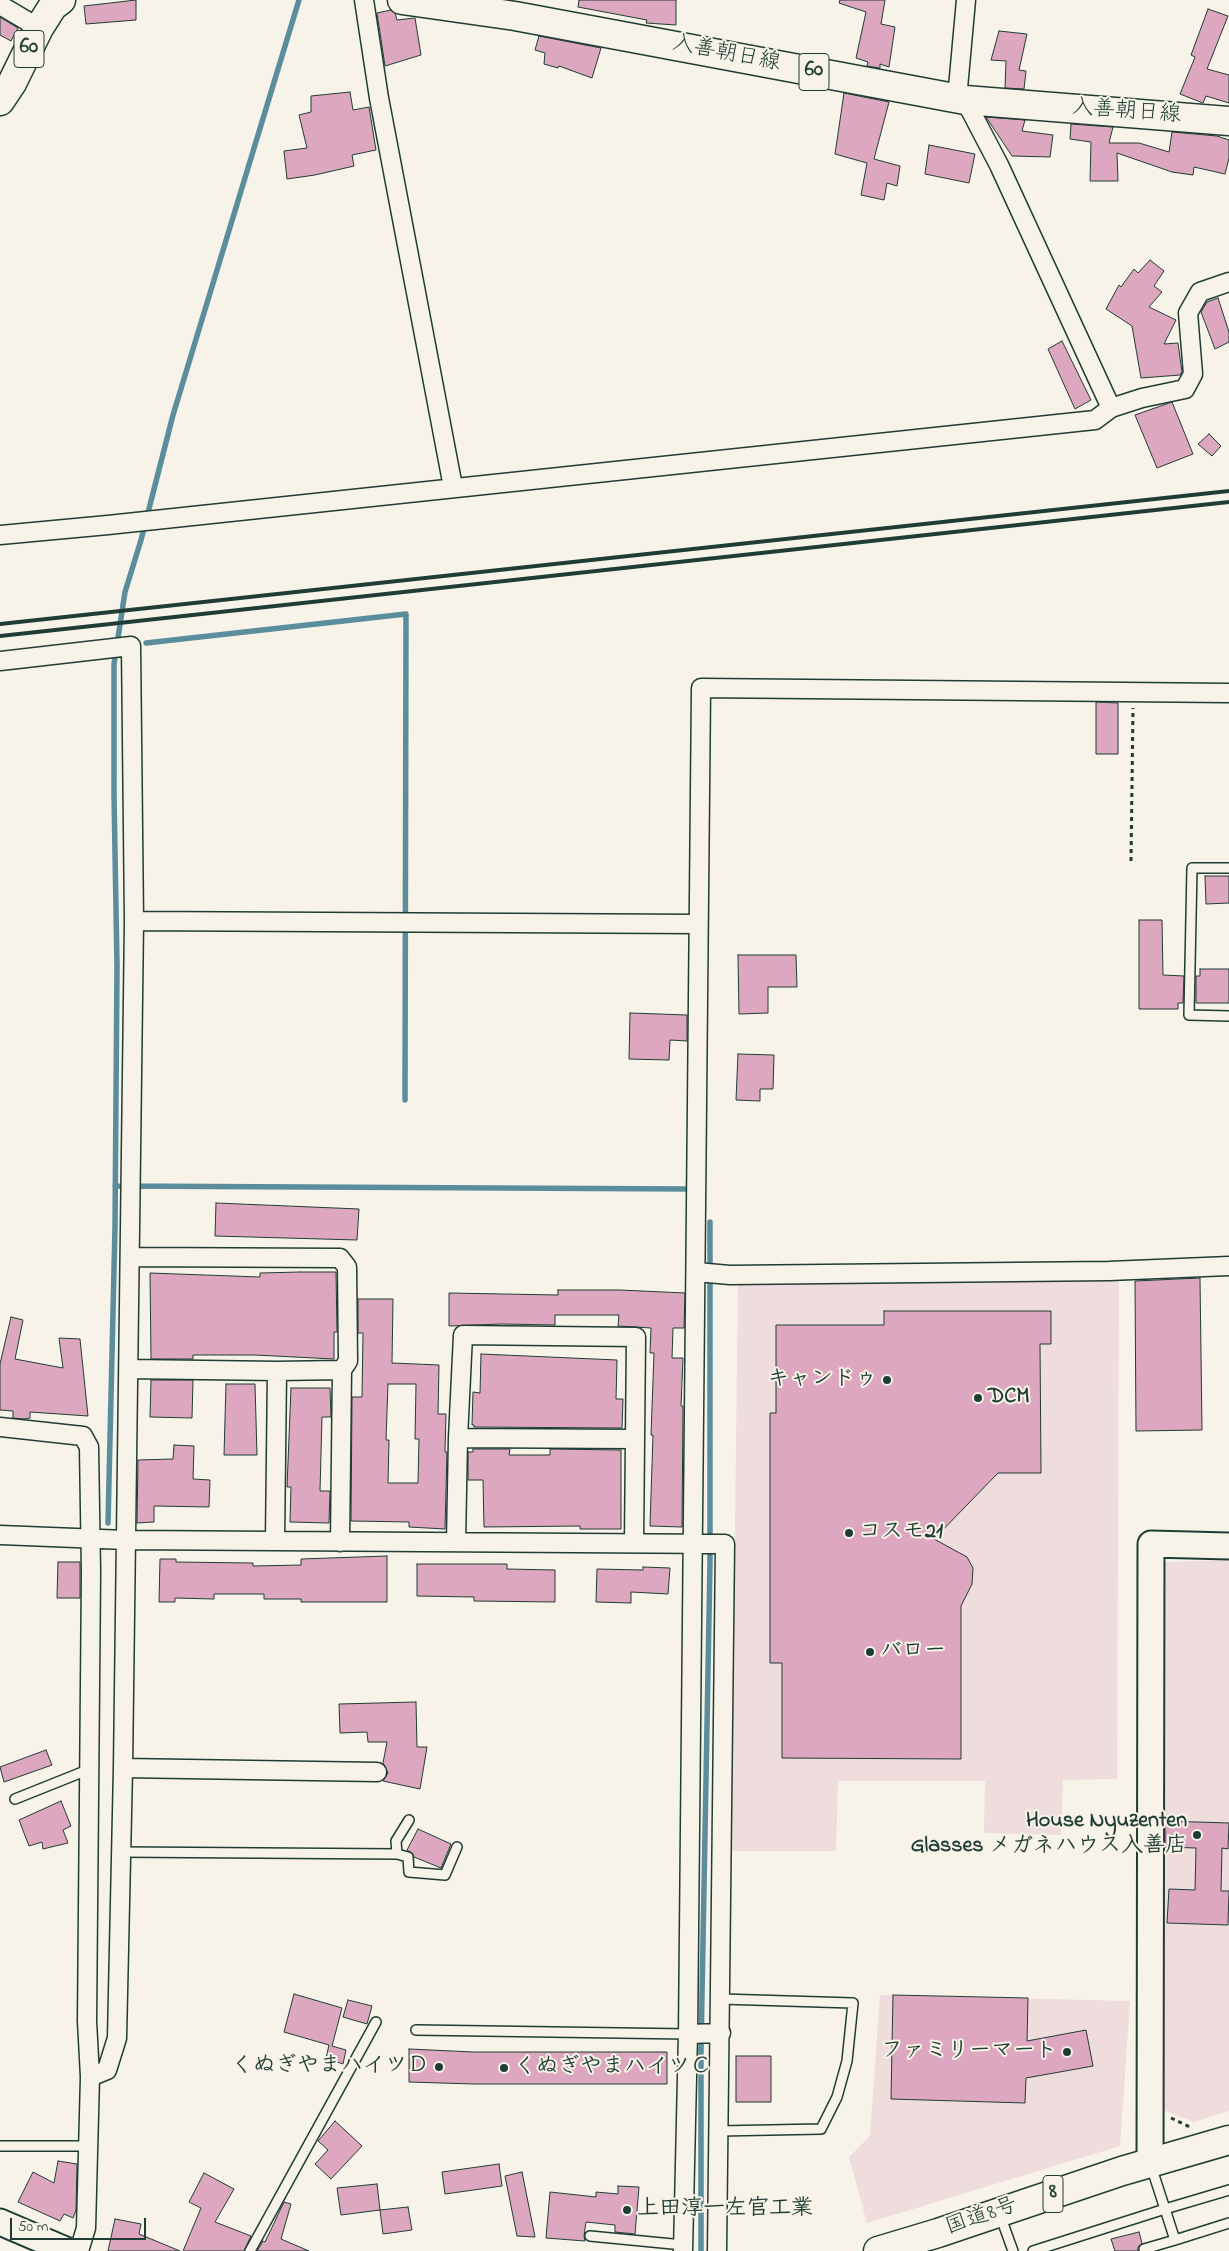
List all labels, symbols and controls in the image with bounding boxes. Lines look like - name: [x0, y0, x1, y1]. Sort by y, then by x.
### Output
- road number: 60: [14, 31, 44, 68]
- street label: 入善朝日線: [669, 32, 783, 78]
- road number: 60: [799, 54, 829, 90]
- street label: 入善朝日線: [1070, 96, 1182, 130]
- place label: キャンドゥ: [767, 1367, 877, 1393]
- marker: キャンドゥ: [881, 1374, 893, 1386]
- place label: DCM: [988, 1385, 1030, 1411]
- marker: DCM: [972, 1392, 984, 1404]
- place label: コスモ21: [859, 1520, 943, 1546]
- marker: コスモ21: [843, 1527, 855, 1539]
- place label: バロー: [880, 1639, 946, 1665]
- marker: バロー: [864, 1646, 876, 1658]
- place label: House Nyuzenten Glasses メガネハウス入善店: [911, 1809, 1187, 1860]
- marker: House Nyuzenten Glasses メガネハウス入善店: [1191, 1829, 1203, 1841]
- place label: ファミリーマート: [881, 2039, 1057, 2065]
- marker: ファミリーマート: [1061, 2046, 1073, 2058]
- place label: くぬぎやまハイツＤ: [231, 2054, 429, 2080]
- place label: くぬぎやまハイツＣ: [514, 2055, 712, 2081]
- marker: くぬぎやまハイツＤ: [433, 2061, 445, 2073]
- marker: くぬぎやまハイツＣ: [498, 2062, 510, 2074]
- road number: 8: [1043, 2176, 1063, 2212]
- street label: 国道8号: [943, 2193, 1021, 2243]
- place label: 上田淳一左官工業: [637, 2197, 813, 2223]
- marker: 上田淳一左官工業: [621, 2204, 633, 2216]
- scale bar: [12, 2208, 149, 2240]
- text: 50 m: [18, 2216, 48, 2238]

